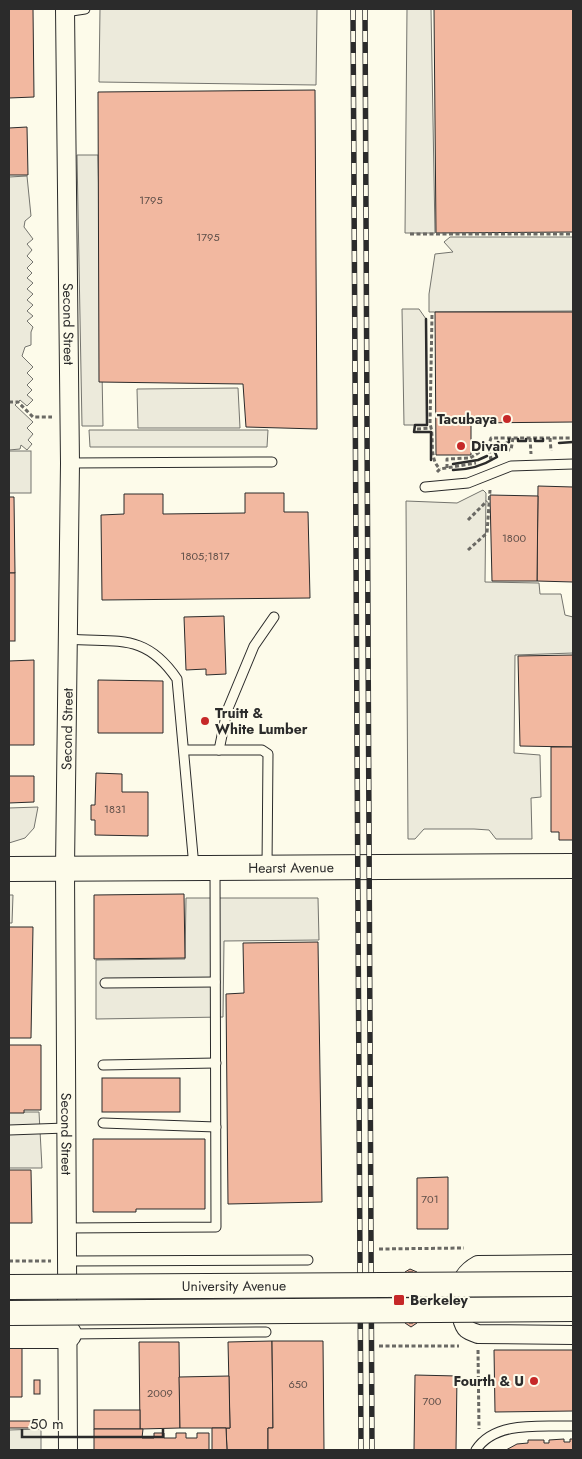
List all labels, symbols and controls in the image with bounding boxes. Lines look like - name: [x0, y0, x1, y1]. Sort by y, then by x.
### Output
- house number: 1795: [139, 192, 163, 208]
- house number: 1795: [196, 229, 220, 245]
- street label: Second Street: [58, 283, 79, 366]
- place label: Tacubaya: [437, 409, 497, 429]
- marker: Tacubaya: [501, 413, 513, 425]
- place label: Divan: [471, 436, 508, 456]
- marker: Divan: [455, 440, 467, 452]
- house number: 1800: [502, 530, 526, 546]
- house number: 1805;1817: [180, 548, 230, 564]
- street label: Second Street: [56, 687, 78, 770]
- place label: Truitt & White Lumber: [215, 703, 308, 739]
- marker: Truitt & White Lumber: [199, 715, 211, 727]
- house number: 1831: [104, 801, 126, 817]
- street label: Hearst Avenue: [248, 857, 334, 878]
- street label: Second Street: [56, 1093, 77, 1176]
- house number: 701: [421, 1191, 439, 1207]
- street label: University Avenue: [182, 1276, 286, 1296]
- place label: Berkeley: [410, 1290, 469, 1310]
- marker: Berkeley: [392, 1293, 406, 1307]
- place label: Fourth & U: [453, 1371, 524, 1391]
- marker: Fourth & U: [528, 1375, 540, 1387]
- house number: 650: [288, 1376, 308, 1392]
- house number: 2009: [147, 1385, 173, 1401]
- house number: 700: [423, 1393, 442, 1409]
- scale bar: [22, 1406, 164, 1438]
- text: 50 m: [30, 1413, 64, 1435]

